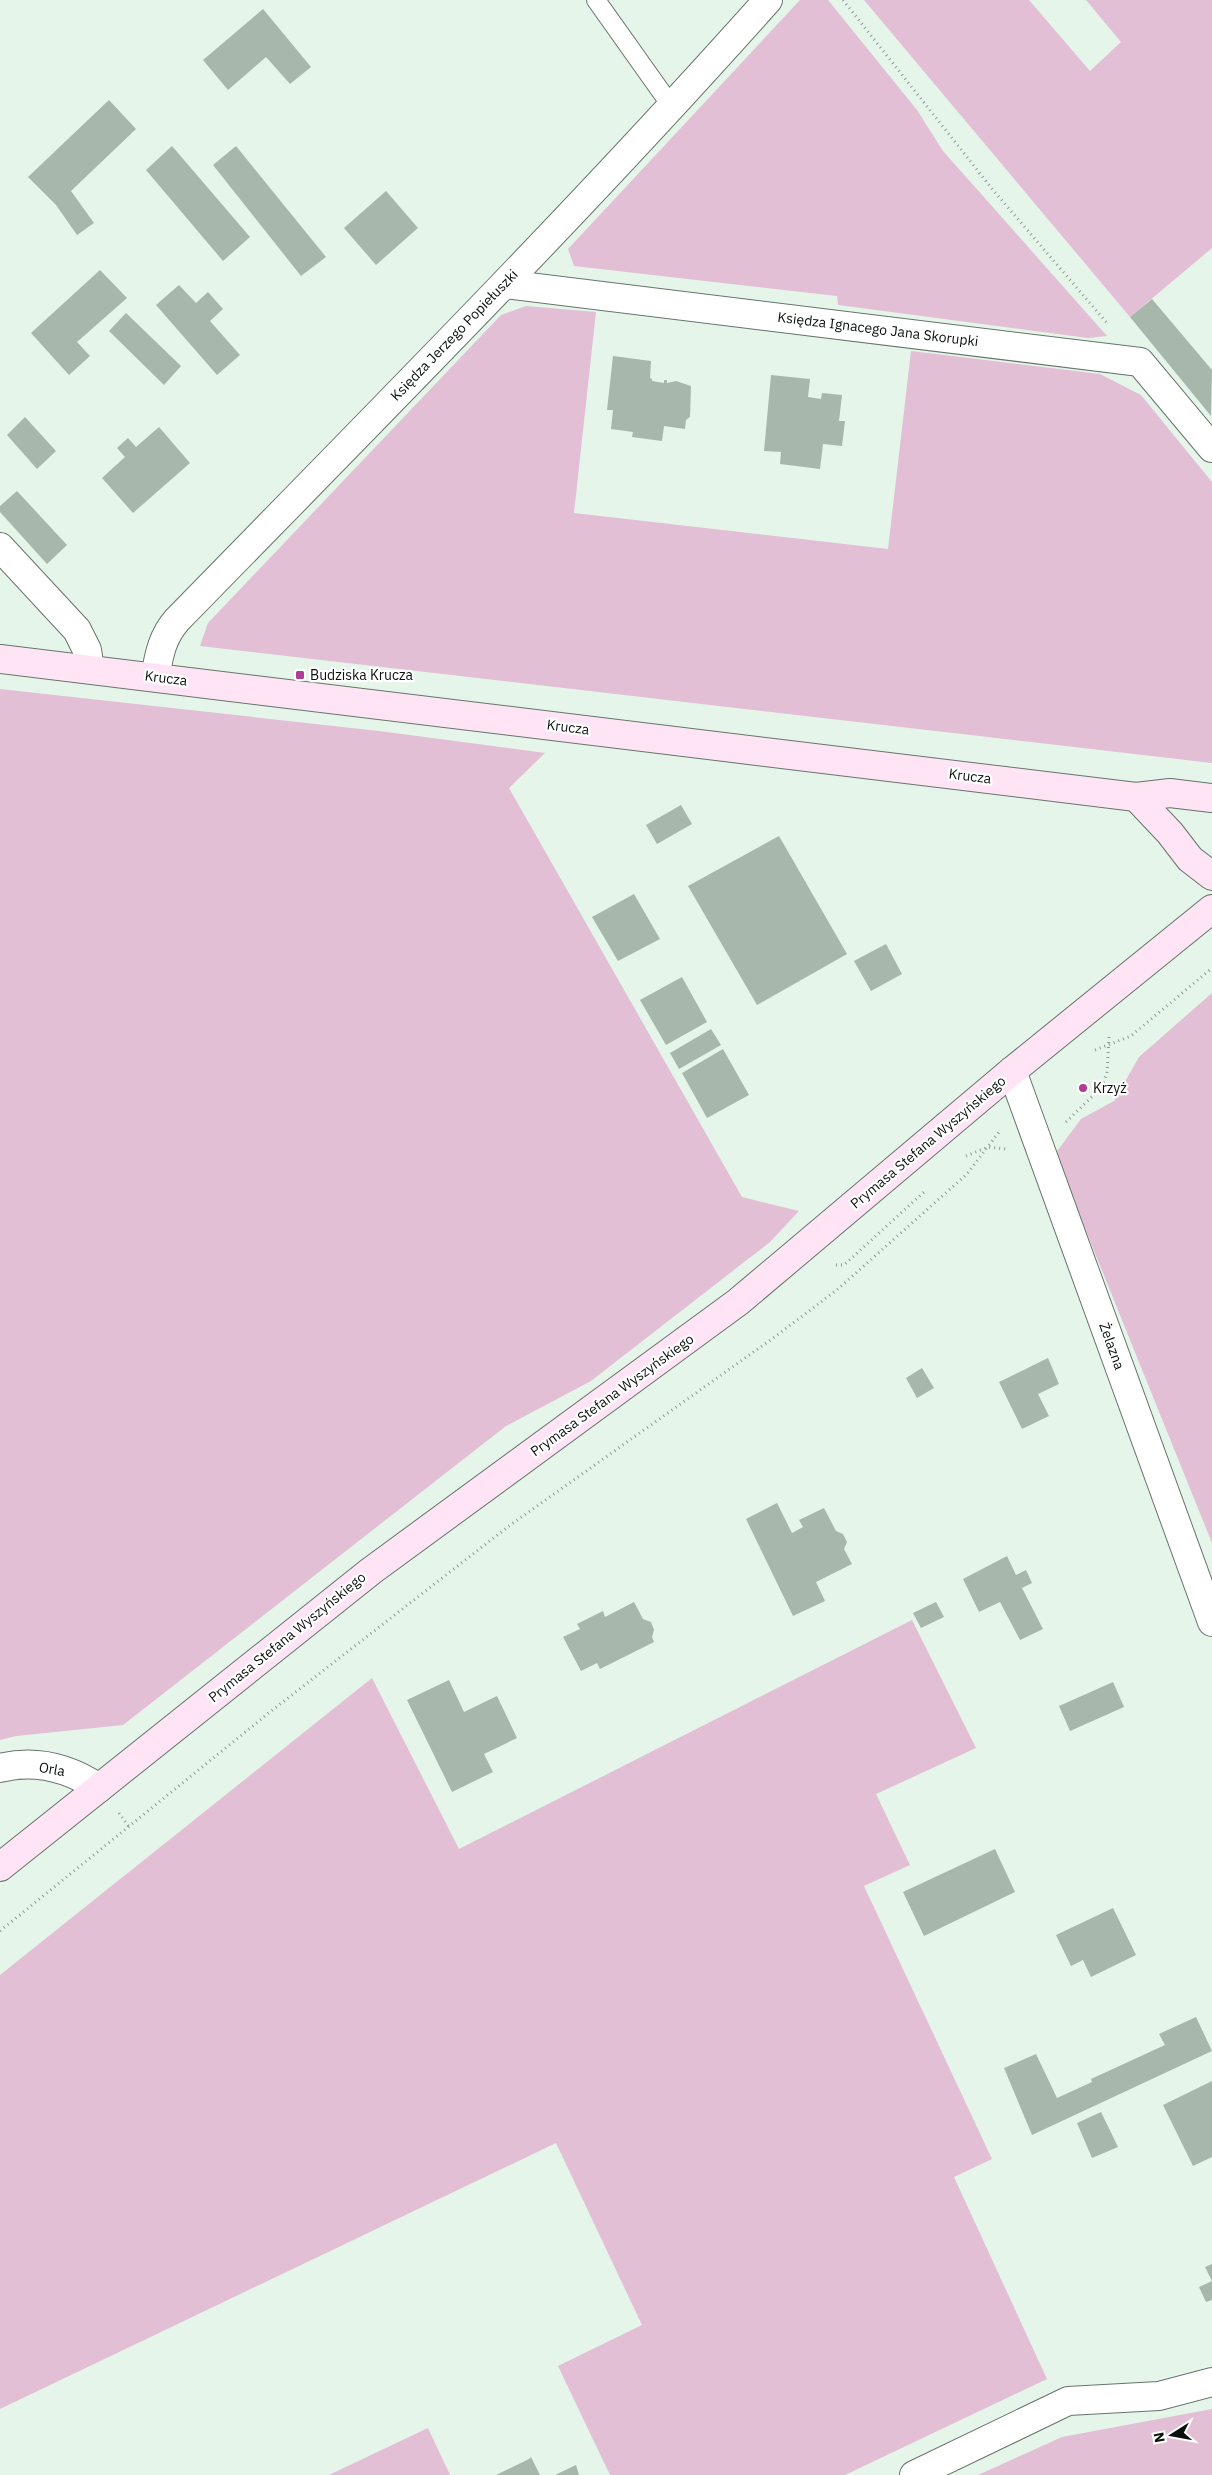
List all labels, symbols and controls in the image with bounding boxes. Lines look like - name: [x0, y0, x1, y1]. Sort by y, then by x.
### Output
- street label: Księdza Jerzego Popiełuszki: [386, 265, 522, 405]
- street label: Księdza Ignacego Jana Skorupki: [776, 308, 980, 350]
- street label: Krucza: [144, 666, 189, 690]
- place label: Budziska Krucza: [310, 666, 413, 684]
- marker: Budziska Krucza: [294, 669, 306, 681]
- street label: Krucza: [546, 715, 591, 739]
- street label: Krucza: [948, 764, 993, 788]
- street label: Prymasa Stefana Wyszyńskiego: [847, 1072, 1010, 1212]
- place label: Krzyż: [1093, 1079, 1127, 1097]
- marker: Krzyż: [1077, 1082, 1089, 1094]
- street label: Żelazna: [1095, 1320, 1129, 1373]
- street label: Prymasa Stefana Wyszyńskiego: [527, 1330, 697, 1460]
- street label: Prymasa Stefana Wyszyńskiego: [205, 1568, 369, 1706]
- street label: Orla: [37, 1758, 67, 1780]
- north arrow: [1147, 2410, 1197, 2460]
- text: N: [1149, 2431, 1169, 2444]

